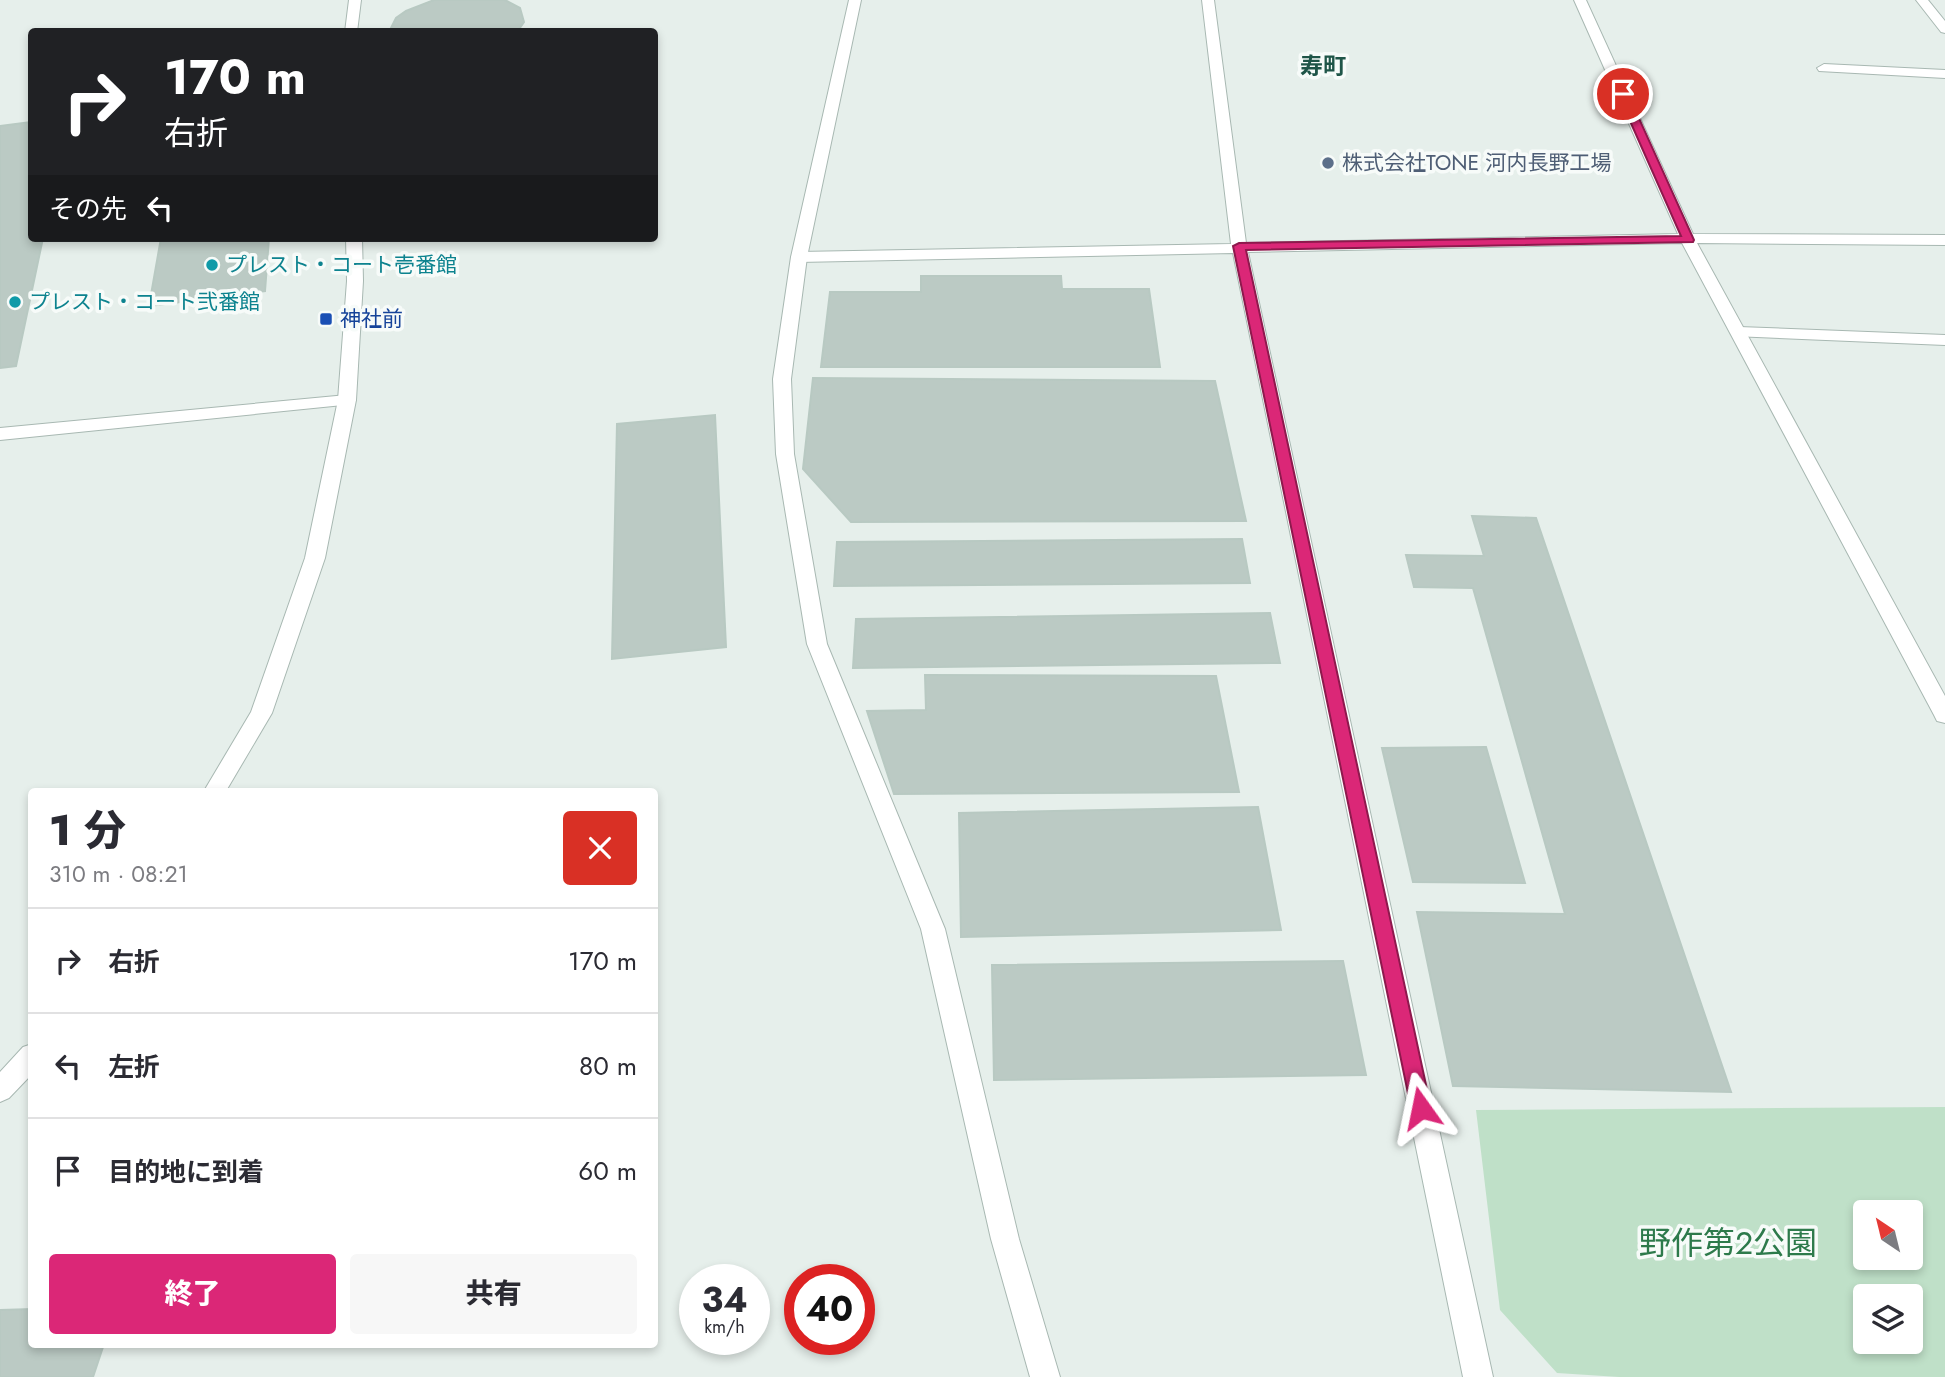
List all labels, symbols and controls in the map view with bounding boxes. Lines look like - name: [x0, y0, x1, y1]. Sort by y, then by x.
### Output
- text: 170 m: [164, 42, 306, 112]
- district label: 寿町: [1300, 49, 1346, 83]
- icon: right: [49, 56, 140, 147]
- pin: [1593, 64, 1653, 124]
- icon: arrive: [1604, 75, 1642, 113]
- text: 右折: [164, 110, 228, 156]
- place label: 株式会社TONE 河内長野工場: [1342, 148, 1611, 178]
- marker: 株式会社TONE 河内長野工場: [1320, 155, 1336, 171]
- icon: left: [141, 189, 179, 227]
- text: その先: [49, 190, 127, 228]
- place label: プレスト・コート壱番館: [226, 250, 457, 280]
- marker: プレスト・コート壱番館: [204, 257, 220, 273]
- place label: プレスト・コート弐番館: [29, 287, 260, 317]
- marker: プレスト・コート弐番館: [7, 294, 23, 310]
- place label: 神社前: [340, 304, 403, 334]
- marker: 神社前: [318, 311, 334, 327]
- text: 1 分: [49, 800, 126, 861]
- button: close: [563, 811, 637, 885]
- text: 310 m · 08:21: [49, 857, 188, 891]
- icon: right: [49, 942, 87, 980]
- text: 170 m: [568, 942, 637, 980]
- text: 右折: [108, 943, 160, 981]
- icon: left: [49, 1047, 87, 1085]
- text: 80 m: [579, 1047, 637, 1085]
- text: 左折: [108, 1048, 160, 1086]
- position arrow: [1384, 1071, 1458, 1145]
- icon: arrive: [49, 1152, 87, 1190]
- text: 60 m: [578, 1152, 637, 1190]
- text: 目的地に到着: [108, 1153, 264, 1191]
- north arrow: [1853, 1200, 1923, 1270]
- map controls: [1853, 1200, 1923, 1354]
- park label: 野作第2公園: [1639, 1220, 1817, 1266]
- button: 終了: [49, 1254, 336, 1334]
- button: 共有: [350, 1254, 637, 1334]
- speed limit sign: 40: [784, 1264, 875, 1355]
- text: 34: [701, 1275, 748, 1325]
- button: layers: [1853, 1284, 1923, 1354]
- text: km/h: [704, 1314, 745, 1340]

